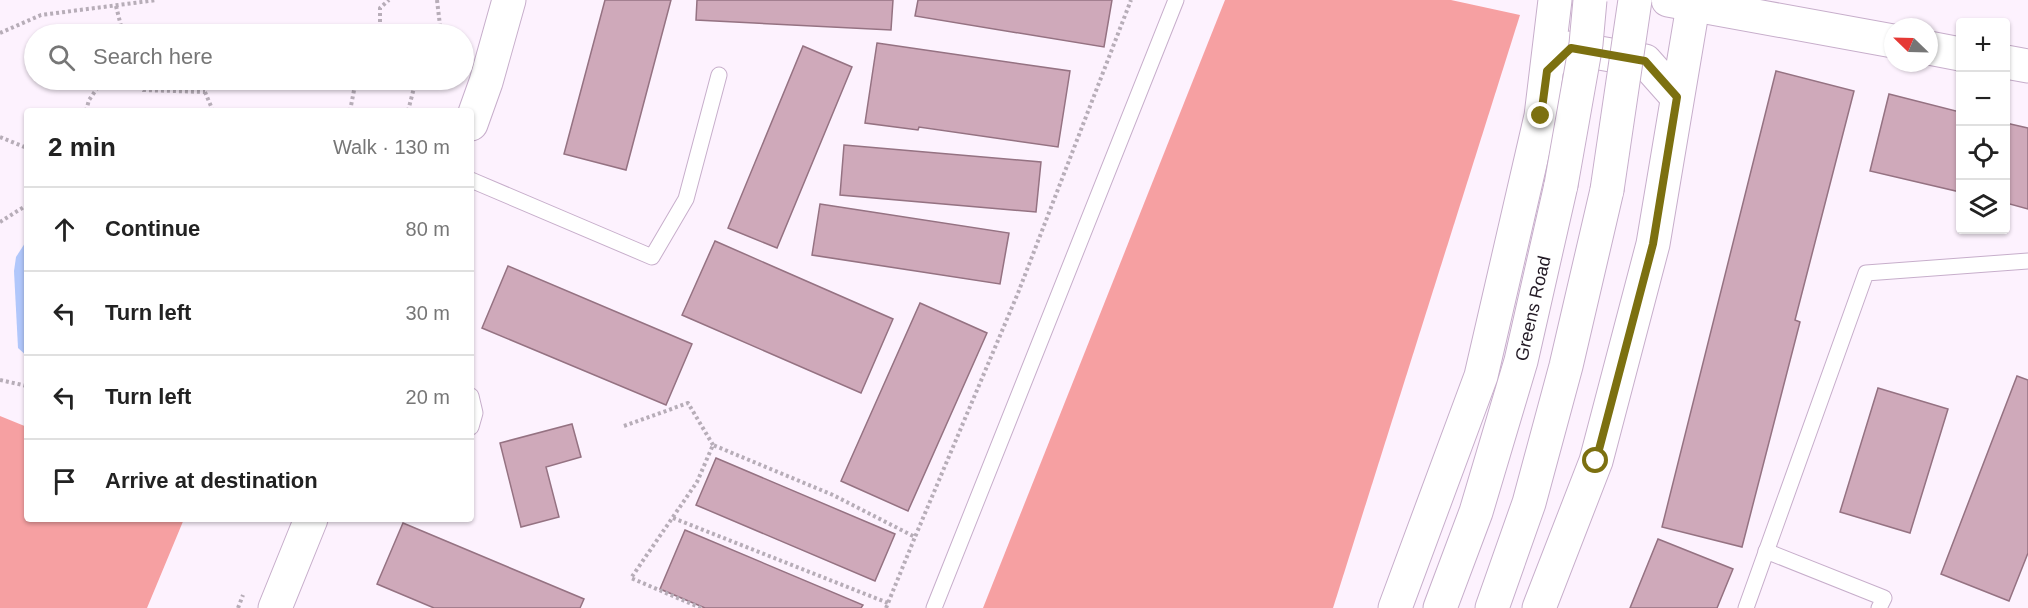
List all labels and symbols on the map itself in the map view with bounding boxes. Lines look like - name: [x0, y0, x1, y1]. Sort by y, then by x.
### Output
- north arrow: [1884, 18, 1938, 72]
- route end: [1527, 102, 1553, 128]
- street label: Greens Road: [1511, 254, 1555, 363]
- route start: [1582, 447, 1608, 473]

